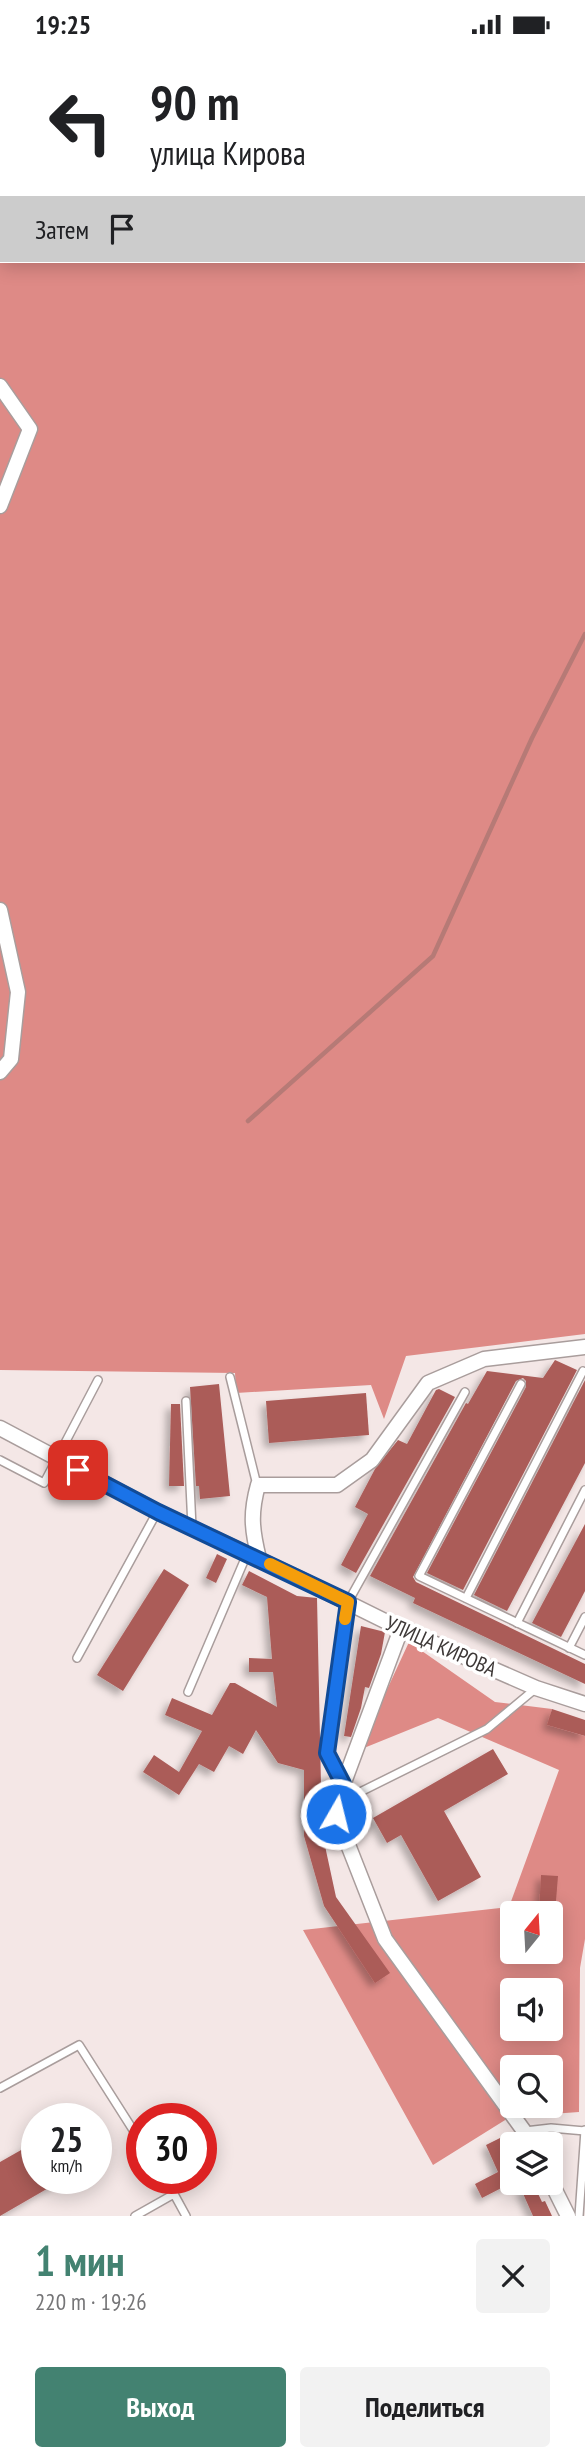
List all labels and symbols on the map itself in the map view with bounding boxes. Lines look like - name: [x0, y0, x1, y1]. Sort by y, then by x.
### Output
- pin: [48, 1440, 108, 1500]
- street label: УЛИЦА КИРОВА: [381, 1610, 501, 1683]
- position arrow: [299, 1777, 373, 1851]
- north arrow: [500, 1901, 564, 1963]
- speed limit sign: 30: [126, 2103, 217, 2194]

